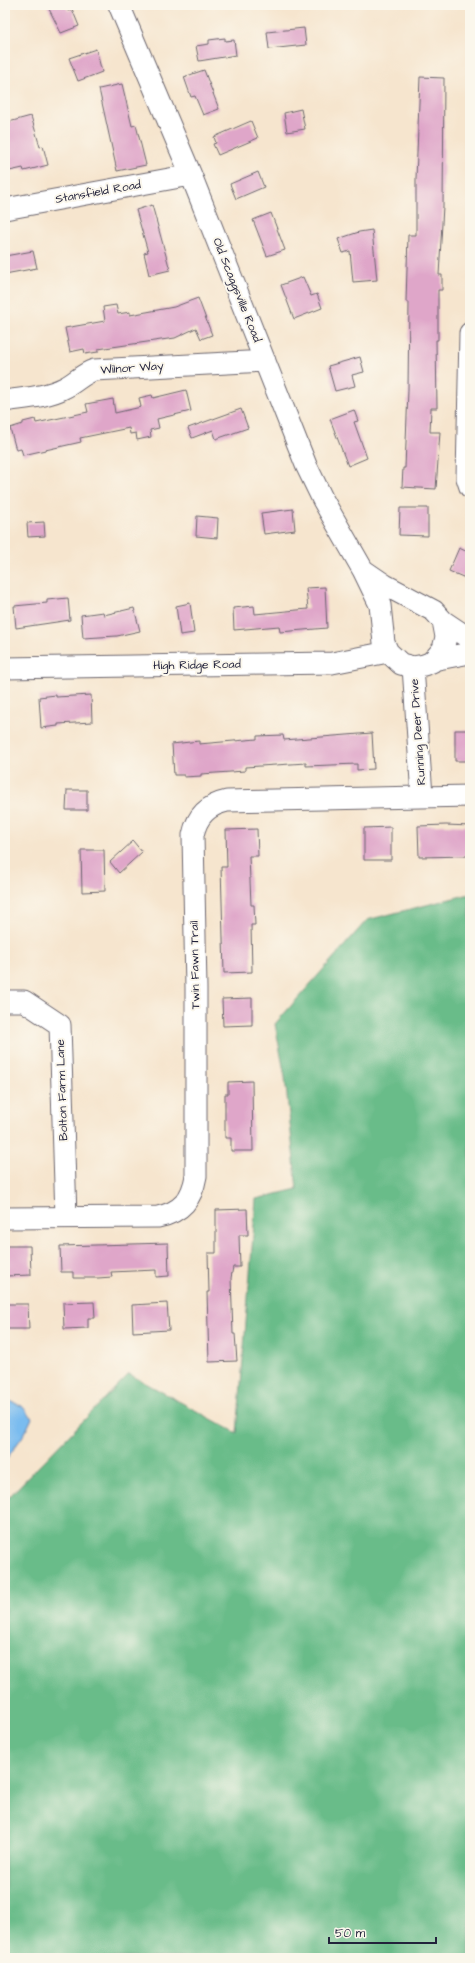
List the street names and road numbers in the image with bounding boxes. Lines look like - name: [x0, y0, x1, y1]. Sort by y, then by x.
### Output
- street label: Stansfield Road: [54, 176, 142, 208]
- street label: Old Scaggsville Road: [207, 235, 266, 345]
- street label: Wilnor Way: [100, 357, 165, 380]
- street label: High Ridge Road: [153, 656, 241, 675]
- street label: Running Deer Drive: [406, 678, 431, 786]
- street label: Twin Fawn Trail: [186, 920, 204, 1009]
- street label: Bolton Farm Lane: [52, 1038, 72, 1141]

